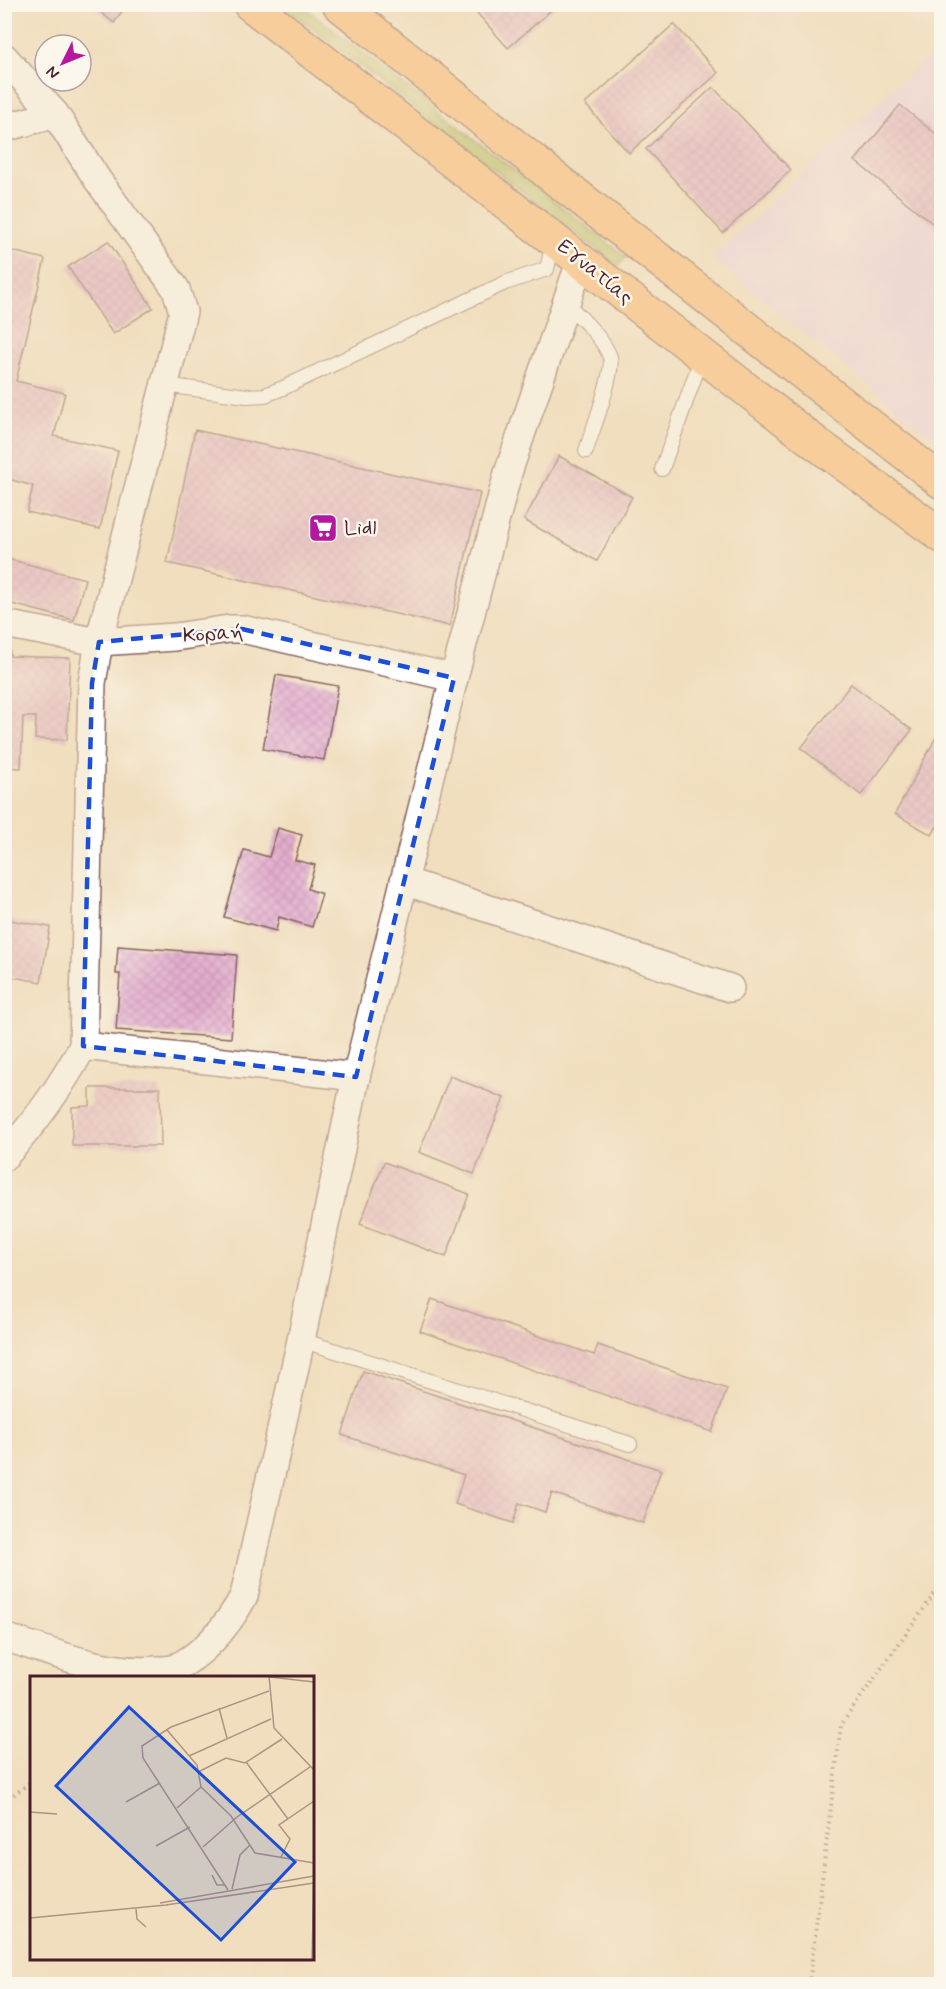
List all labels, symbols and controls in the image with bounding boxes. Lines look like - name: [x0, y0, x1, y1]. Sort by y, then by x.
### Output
- north arrow: [33, 33, 93, 93]
- text: N: [42, 61, 64, 83]
- street label: Εγνατίας: [551, 233, 639, 311]
- supermarket icon: Lidl: [307, 512, 339, 544]
- place label: Lidl: [344, 514, 376, 542]
- street label: Κοραή: [182, 618, 244, 650]
- inset map: [30, 1676, 314, 1959]

